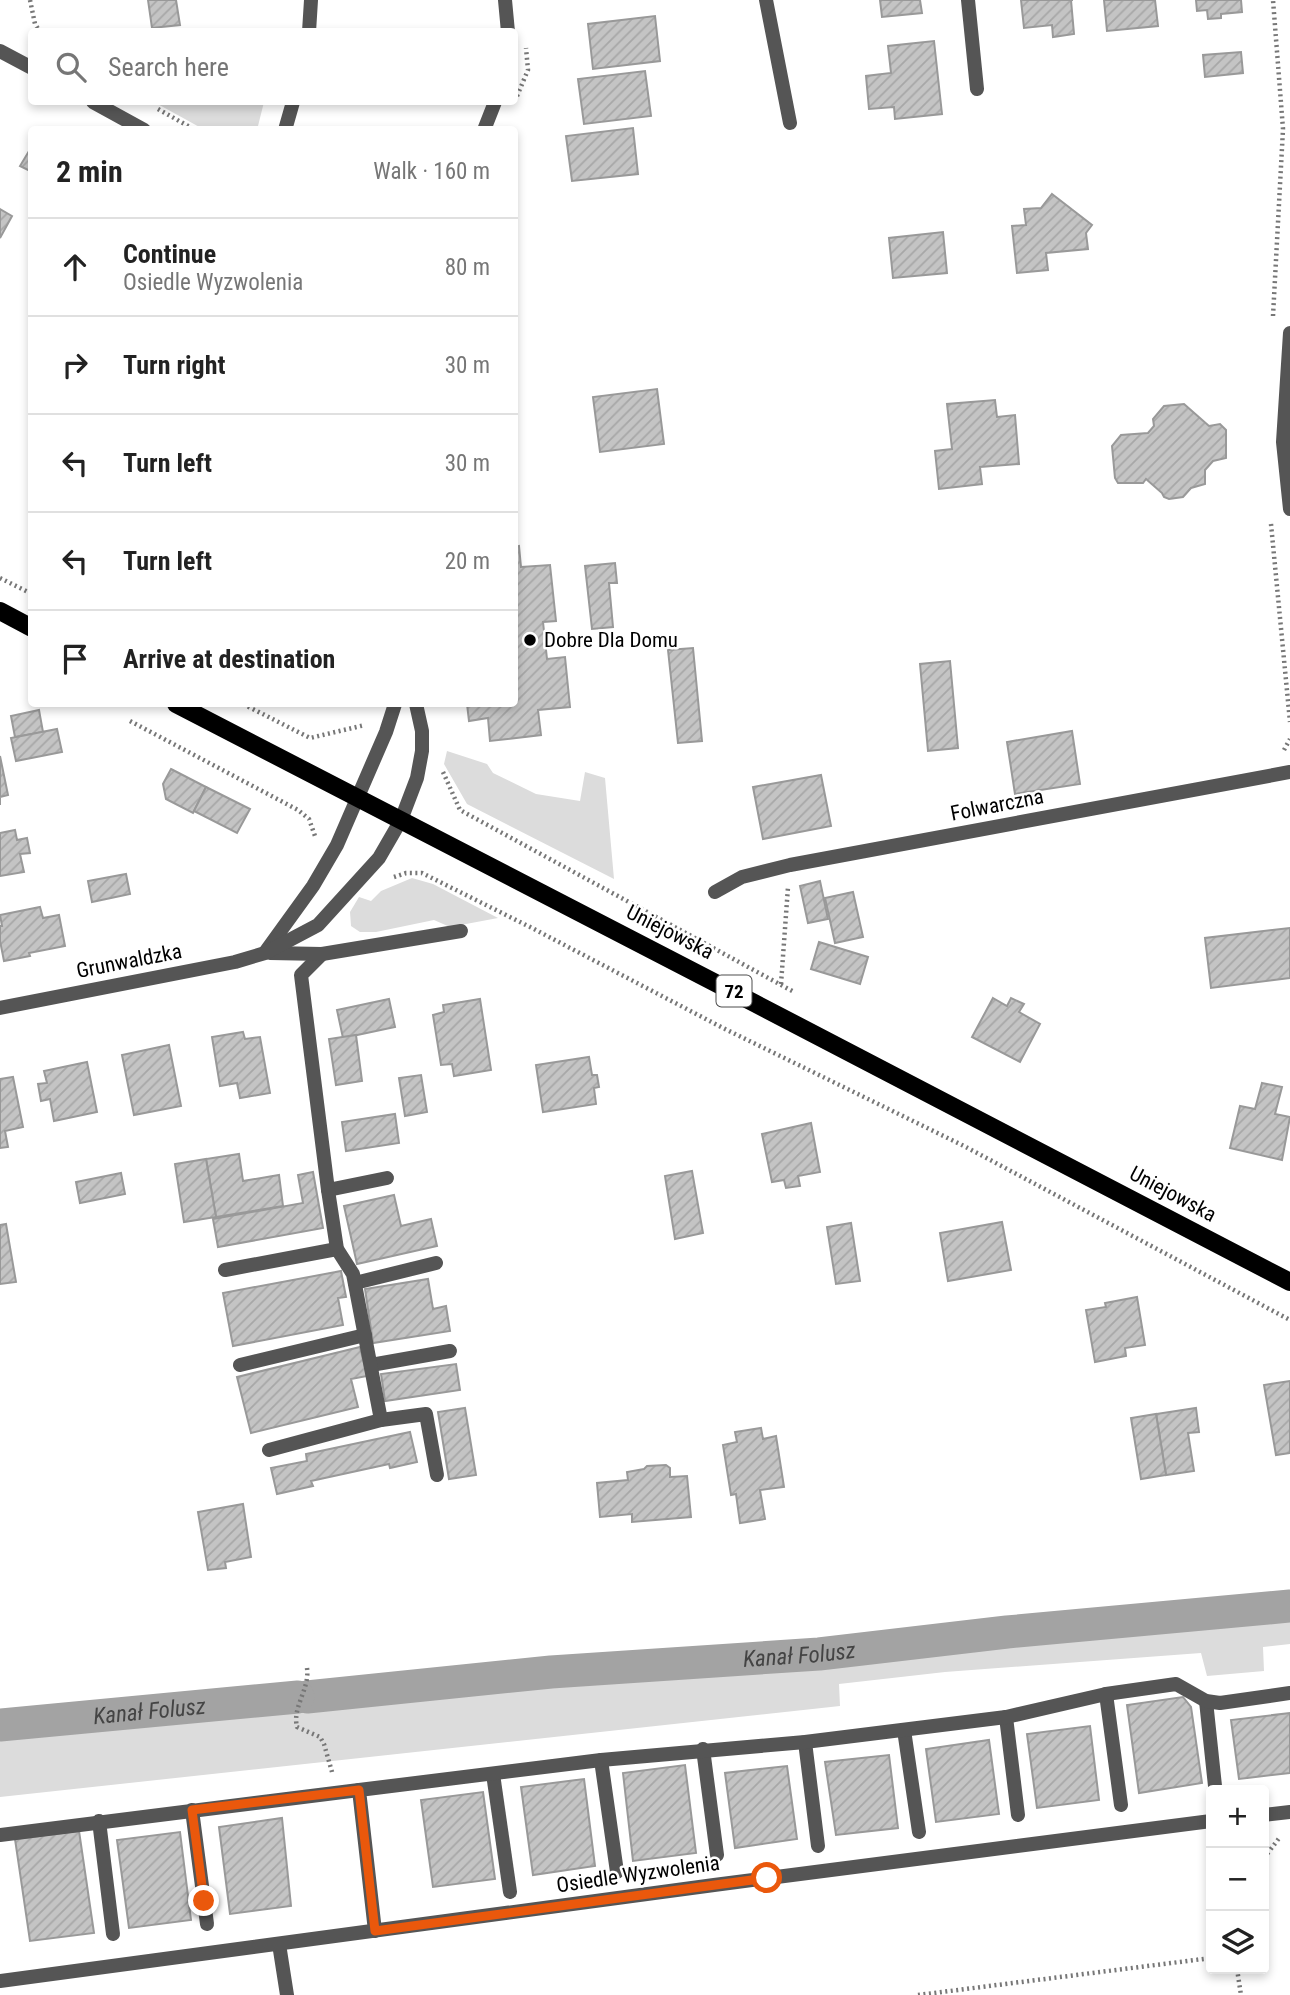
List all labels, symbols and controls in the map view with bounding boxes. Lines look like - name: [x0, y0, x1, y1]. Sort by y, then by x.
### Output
- search box: [28, 28, 518, 105]
- icon: search: [52, 48, 90, 86]
- text: Search here: [108, 52, 229, 82]
- text: 2 min: [56, 154, 123, 189]
- text: Walk · 160 m: [373, 158, 490, 185]
- text: Continue: [123, 239, 216, 269]
- icon: ahead: [56, 248, 94, 286]
- text: 80 m: [445, 254, 490, 281]
- text: Osiedle Wyzwolenia: [123, 269, 303, 296]
- icon: right: [56, 346, 94, 384]
- text: Turn right: [123, 350, 225, 380]
- text: 30 m: [445, 352, 490, 379]
- icon: left: [56, 444, 94, 482]
- text: Turn left: [123, 448, 212, 478]
- text: 30 m: [445, 450, 490, 477]
- icon: left: [56, 542, 94, 580]
- text: Turn left: [123, 546, 212, 576]
- text: 20 m: [445, 548, 490, 575]
- place label: Dobre Dla Domu: [544, 628, 678, 652]
- marker: Dobre Dla Domu: [522, 632, 538, 648]
- icon: arrive: [56, 640, 94, 678]
- text: Arrive at destination: [123, 644, 335, 674]
- street label: Folwarczna: [948, 784, 1046, 826]
- street label: Uniejowska: [622, 900, 718, 964]
- street label: Grunwaldzka: [74, 939, 184, 983]
- road number: 72: [716, 976, 752, 1007]
- street label: Uniejowska: [1126, 1161, 1220, 1227]
- water label: Kanał Folusz: [742, 1636, 857, 1673]
- water label: Kanał Folusz: [92, 1692, 207, 1730]
- map controls: [1206, 1785, 1269, 1974]
- button: +: [1206, 1785, 1269, 1848]
- button: −: [1206, 1848, 1269, 1911]
- street label: Osiedle Wyzwolenia: [555, 1851, 721, 1897]
- route start: [751, 1862, 782, 1893]
- route end: [188, 1885, 219, 1916]
- button: layers: [1206, 1911, 1269, 1974]

